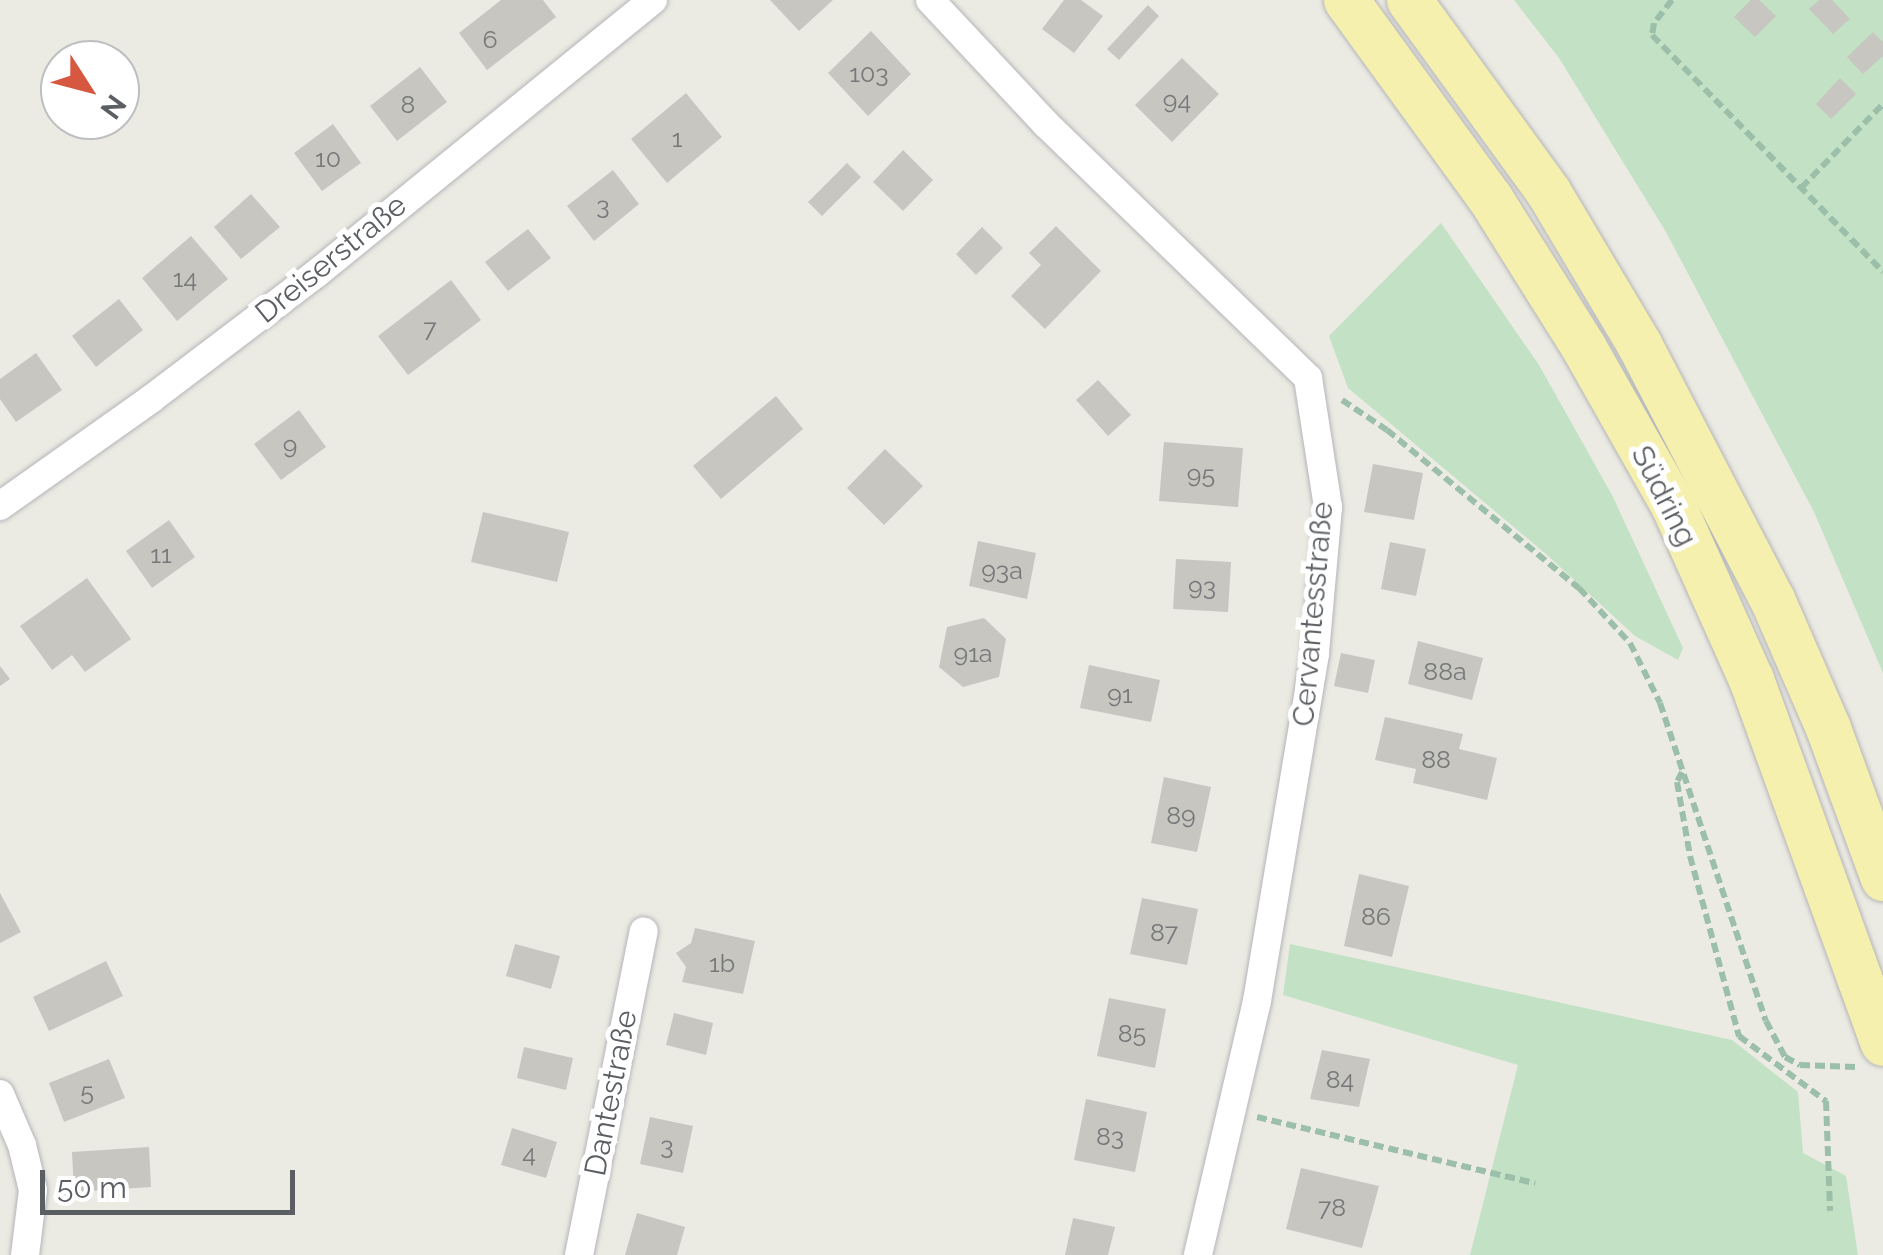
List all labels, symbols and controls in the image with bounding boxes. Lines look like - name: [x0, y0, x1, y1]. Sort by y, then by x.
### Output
- house number: 6: [482, 24, 498, 54]
- north arrow: [40, 40, 140, 140]
- house number: 103: [849, 58, 889, 88]
- house number: 94: [1163, 85, 1191, 115]
- text: N: [93, 88, 133, 125]
- house number: 8: [401, 89, 415, 119]
- house number: 1: [672, 123, 682, 153]
- house number: 10: [315, 143, 341, 173]
- street label: Dreiserstraße: [248, 187, 414, 331]
- house number: 3: [596, 190, 610, 220]
- house number: 14: [173, 263, 197, 293]
- house number: 7: [423, 313, 437, 343]
- house number: 9: [283, 430, 297, 460]
- street label: Südring: [1623, 440, 1705, 552]
- house number: 95: [1187, 459, 1215, 489]
- street label: Cervantesstraße: [1285, 500, 1341, 728]
- house number: 11: [150, 539, 172, 569]
- house number: 93a: [981, 555, 1023, 585]
- house number: 93: [1188, 571, 1216, 601]
- house number: 91a: [954, 638, 992, 668]
- house number: 88a: [1423, 656, 1467, 686]
- house number: 91: [1107, 679, 1133, 709]
- house number: 88: [1421, 744, 1451, 774]
- house number: 89: [1166, 800, 1196, 830]
- house number: 86: [1361, 901, 1391, 931]
- house number: 87: [1150, 917, 1178, 947]
- house number: 1b: [709, 948, 735, 978]
- street label: Dantestraße: [577, 1007, 645, 1179]
- house number: 85: [1118, 1018, 1146, 1048]
- house number: 84: [1326, 1064, 1354, 1094]
- house number: 5: [80, 1076, 94, 1106]
- house number: 83: [1096, 1121, 1124, 1151]
- house number: 3: [660, 1130, 674, 1160]
- house number: 4: [522, 1138, 536, 1168]
- scale bar: [45, 1150, 300, 1212]
- text: 50 m: [57, 1170, 127, 1205]
- house number: 78: [1318, 1192, 1346, 1222]

